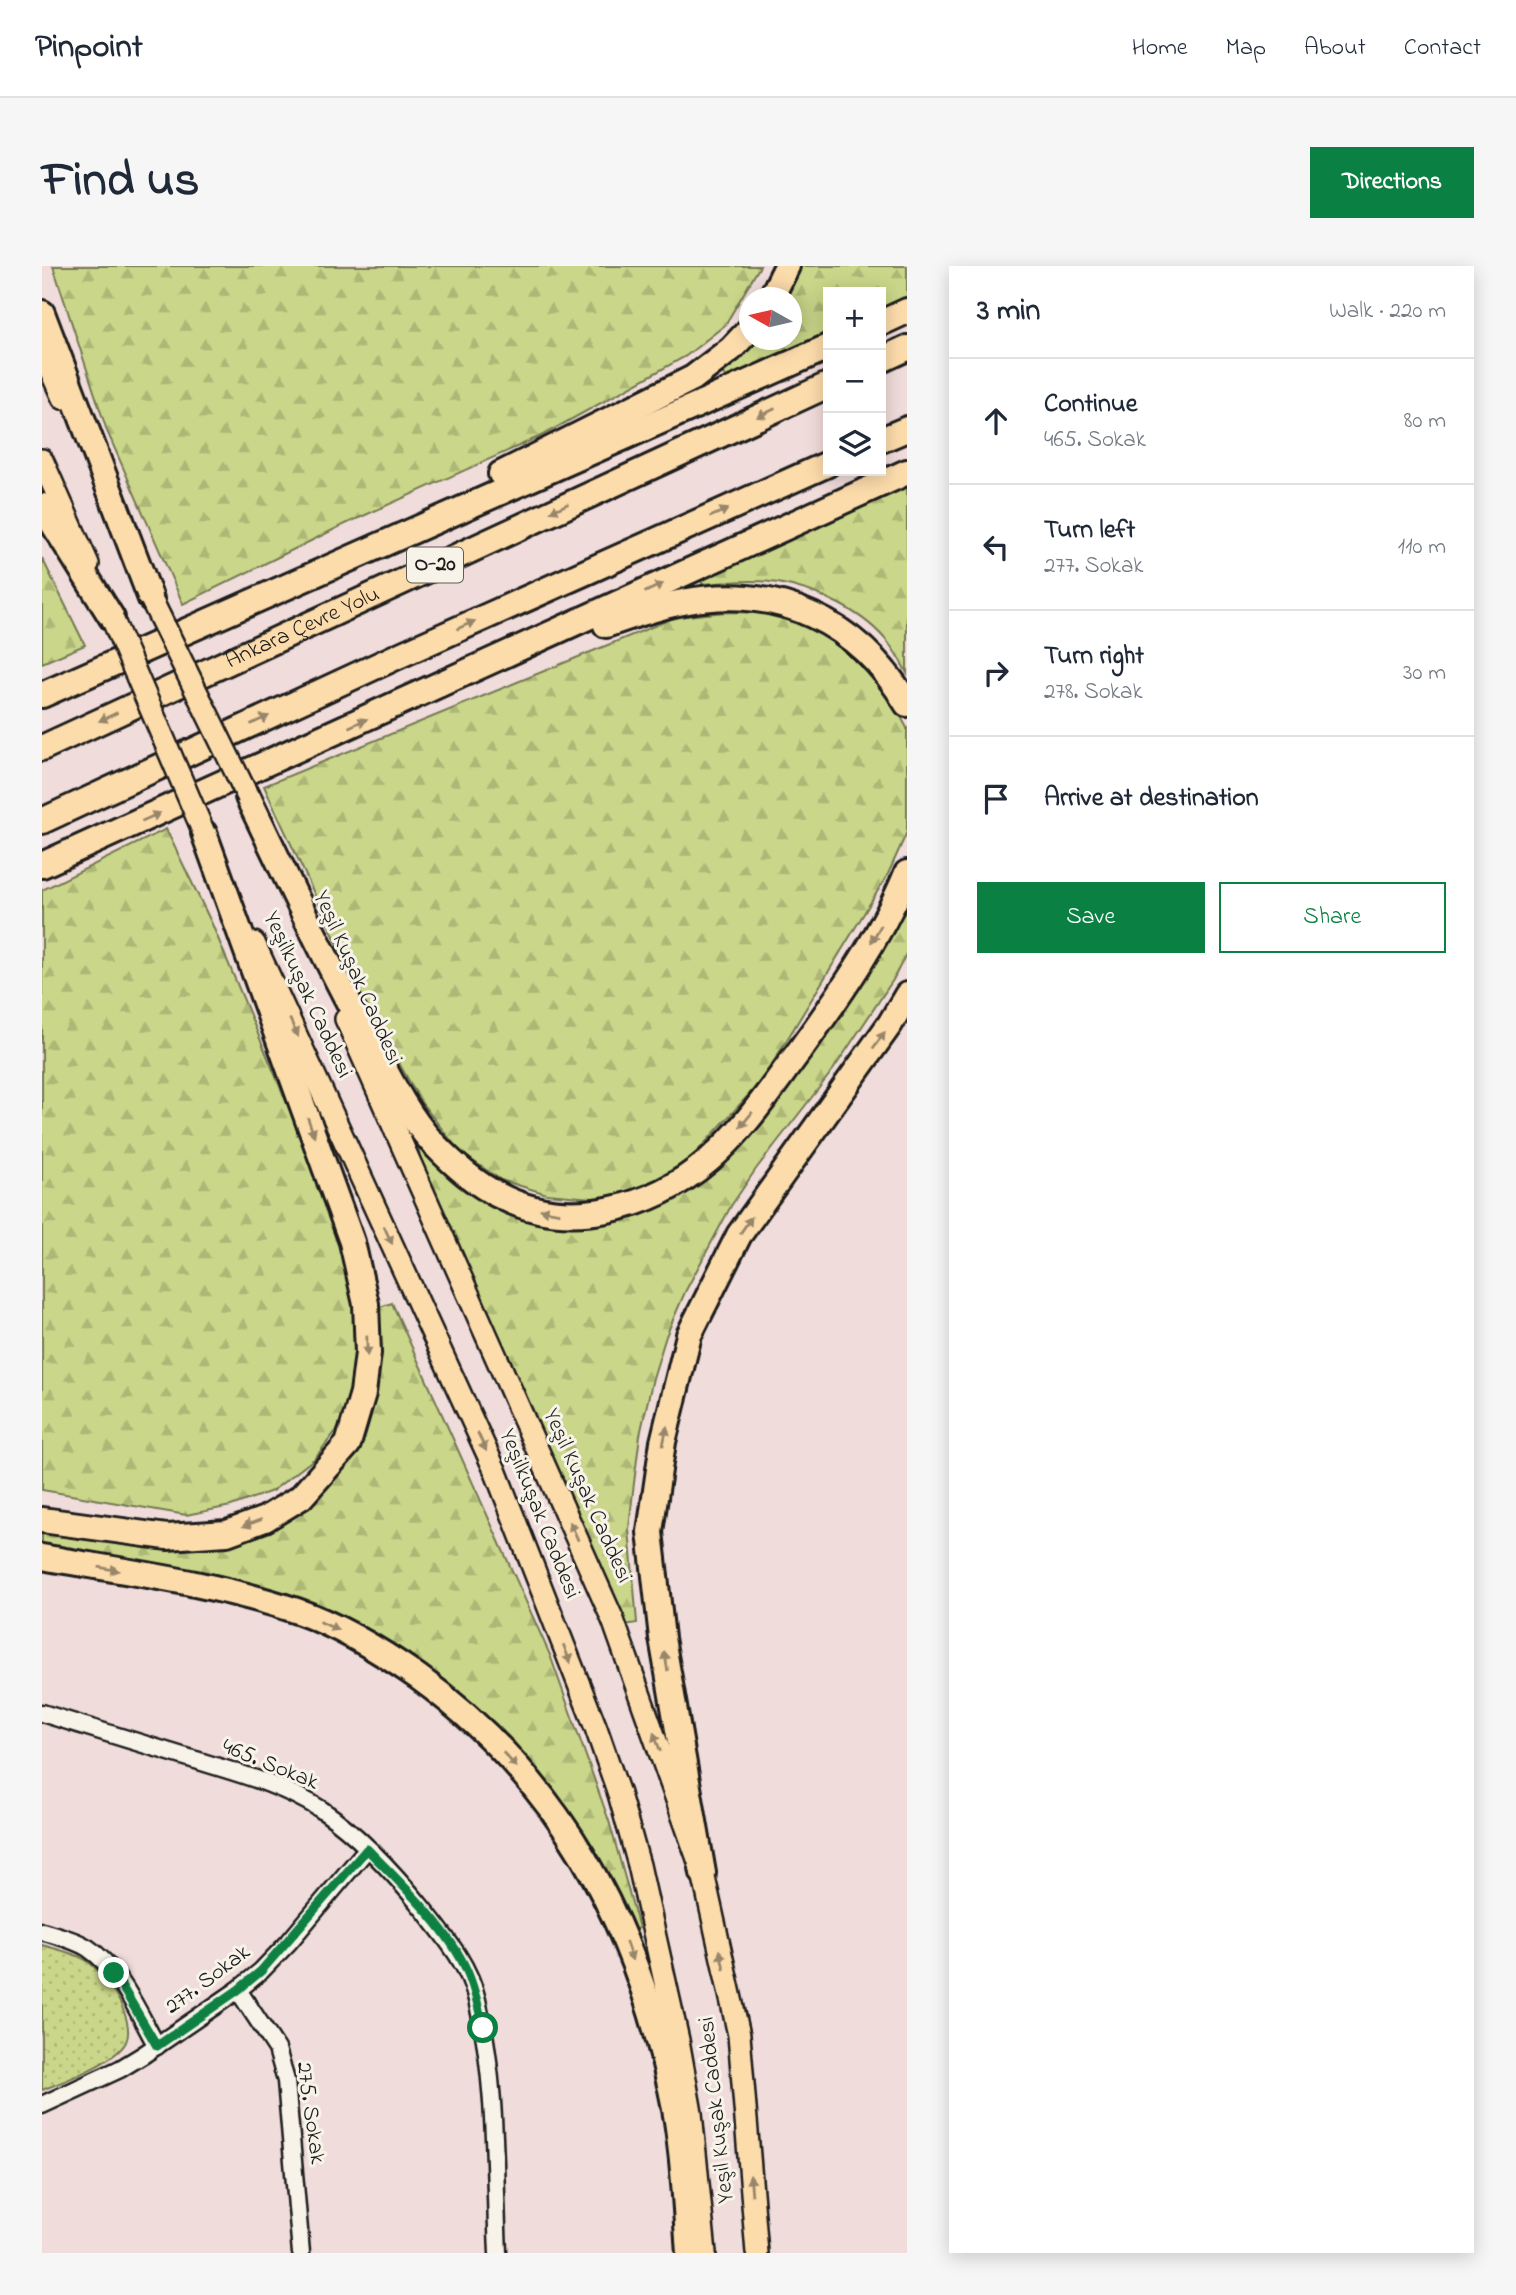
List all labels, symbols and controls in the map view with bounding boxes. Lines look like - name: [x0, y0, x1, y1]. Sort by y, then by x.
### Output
- text: Pinpoint: [35, 24, 143, 72]
- text: Home: [1132, 31, 1188, 66]
- text: Map: [1226, 31, 1266, 66]
- text: About: [1304, 31, 1366, 66]
- text: Contact: [1404, 31, 1481, 66]
- text: Find us: [42, 146, 199, 218]
- button: Directions: [1310, 147, 1474, 218]
- north arrow: [739, 287, 802, 350]
- map controls: [823, 287, 886, 476]
- button: +: [823, 287, 886, 350]
- text: 3 min: [977, 290, 1040, 334]
- text: Walk · 220 m: [1329, 295, 1446, 328]
- button: −: [823, 350, 886, 413]
- text: Continue: [1044, 386, 1137, 424]
- icon: ahead: [977, 402, 1015, 440]
- text: 80 m: [1404, 405, 1446, 438]
- one-way arrow: [756, 407, 776, 419]
- button: layers: [823, 413, 886, 476]
- text: 465. Sokak: [1044, 424, 1146, 457]
- one-way arrow: [549, 503, 570, 514]
- one-way arrow: [709, 507, 729, 519]
- text: Turn left: [1044, 512, 1135, 550]
- icon: left: [977, 528, 1015, 566]
- text: 110 m: [1398, 531, 1446, 564]
- road number: O-20: [407, 548, 463, 582]
- text: 277. Sokak: [1044, 550, 1143, 583]
- street label: Ankara Çevre Yolu: [220, 578, 385, 678]
- one-way arrow: [644, 582, 664, 593]
- one-way arrow: [456, 619, 477, 630]
- text: Turn right: [1044, 638, 1144, 676]
- icon: right: [977, 654, 1015, 692]
- text: 30 m: [1403, 657, 1446, 690]
- text: 278. Sokak: [1044, 676, 1143, 709]
- one-way arrow: [98, 711, 118, 722]
- one-way arrow: [249, 714, 270, 725]
- one-way arrow: [348, 717, 368, 729]
- icon: arrive: [977, 780, 1015, 818]
- text: Arrive at destination: [1044, 780, 1259, 818]
- one-way arrow: [140, 811, 161, 822]
- button: Save: [977, 882, 1205, 953]
- button: Share: [1219, 882, 1446, 953]
- street label: Yeşil Kuşak Caddesi: [304, 886, 410, 1070]
- street label: Yeşilkuşak Caddesi: [254, 906, 360, 1084]
- one-way arrow: [870, 924, 882, 944]
- one-way arrow: [288, 1018, 299, 1039]
- one-way arrow: [871, 1031, 885, 1049]
- one-way arrow: [738, 1111, 753, 1129]
- one-way arrow: [305, 1117, 316, 1138]
- one-way arrow: [539, 1205, 561, 1216]
- one-way arrow: [739, 1216, 753, 1234]
- one-way arrow: [382, 1225, 394, 1245]
- one-way arrow: [361, 1335, 373, 1357]
- street label: Yeşil Kuşak Caddesi: [534, 1404, 640, 1588]
- street label: Yeşilkuşak Caddesi: [490, 1424, 588, 1604]
- one-way arrow: [659, 1425, 670, 1447]
- one-way arrow: [477, 1432, 488, 1452]
- one-way arrow: [241, 1518, 262, 1529]
- one-way arrow: [568, 1521, 580, 1541]
- one-way arrow: [98, 1563, 120, 1574]
- one-way arrow: [318, 1621, 339, 1632]
- one-way arrow: [561, 1643, 572, 1664]
- one-way arrow: [660, 1650, 671, 1672]
- street label: 465. Sokak: [217, 1731, 324, 1800]
- one-way arrow: [651, 1732, 662, 1753]
- one-way arrow: [502, 1751, 518, 1769]
- street label: 277. Sokak: [158, 1936, 258, 2023]
- one-way arrow: [624, 1941, 635, 1962]
- one-way arrow: [717, 1949, 728, 1971]
- route end: [98, 1957, 129, 1988]
- route start: [467, 2012, 498, 2043]
- street label: Yeşil Kuşak Caddesi: [691, 2015, 743, 2205]
- street label: 275. Sokak: [286, 2060, 334, 2167]
- one-way arrow: [745, 2174, 756, 2196]

